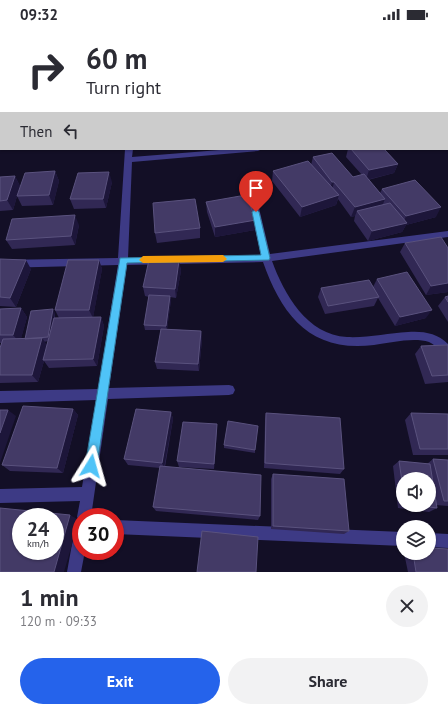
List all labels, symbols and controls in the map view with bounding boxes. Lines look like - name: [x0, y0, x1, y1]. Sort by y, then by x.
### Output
- text: 09:32: [20, 5, 58, 24]
- text: 60 m: [86, 40, 147, 77]
- icon: right: [20, 44, 72, 96]
- text: Turn right: [86, 76, 161, 99]
- icon: left: [60, 120, 82, 142]
- text: Then: [20, 122, 52, 141]
- pin: [239, 171, 273, 212]
- icon: arrive: [245, 177, 267, 199]
- position arrow: [70, 445, 112, 487]
- map controls: [396, 472, 436, 560]
- button: sound: [396, 472, 436, 512]
- speed limit sign: 30: [72, 508, 124, 560]
- text: 24: [27, 516, 49, 542]
- button: layers: [396, 520, 436, 560]
- text: km/h: [27, 537, 49, 550]
- text: 1 min: [20, 582, 79, 613]
- button: close: [386, 585, 428, 627]
- text: 120 m · 09:33: [20, 613, 97, 630]
- button: Exit: [20, 658, 220, 704]
- button: Share: [228, 658, 428, 704]

